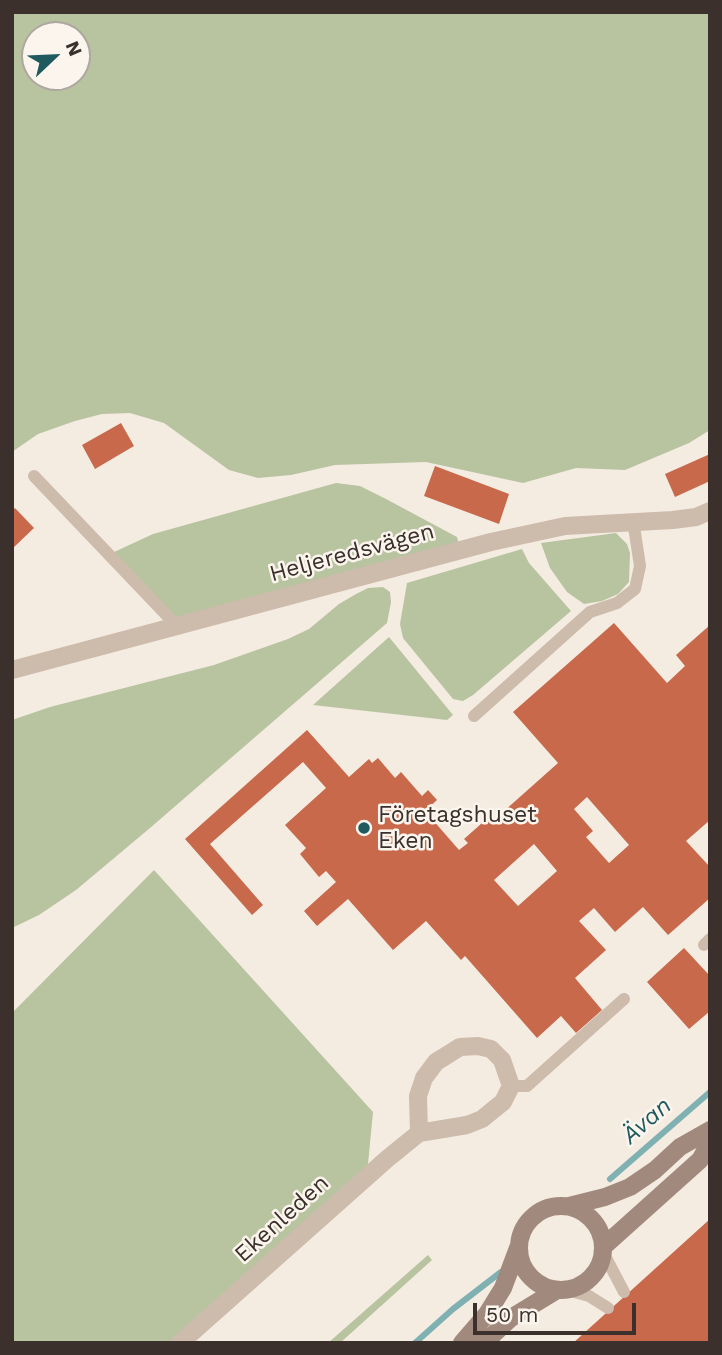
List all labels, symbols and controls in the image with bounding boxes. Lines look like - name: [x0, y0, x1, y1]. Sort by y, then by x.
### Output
- north arrow: [21, 21, 91, 91]
- text: N: [61, 37, 87, 59]
- street label: Heljeredsvägen: [267, 518, 437, 588]
- place label: Företagshuset Eken: [378, 801, 537, 855]
- marker: Företagshuset Eken: [356, 820, 372, 836]
- water label: Ävan: [616, 1092, 678, 1150]
- street label: Ekenleden: [229, 1170, 335, 1268]
- scale bar: [477, 1288, 640, 1332]
- text: 50 m: [486, 1302, 538, 1327]

